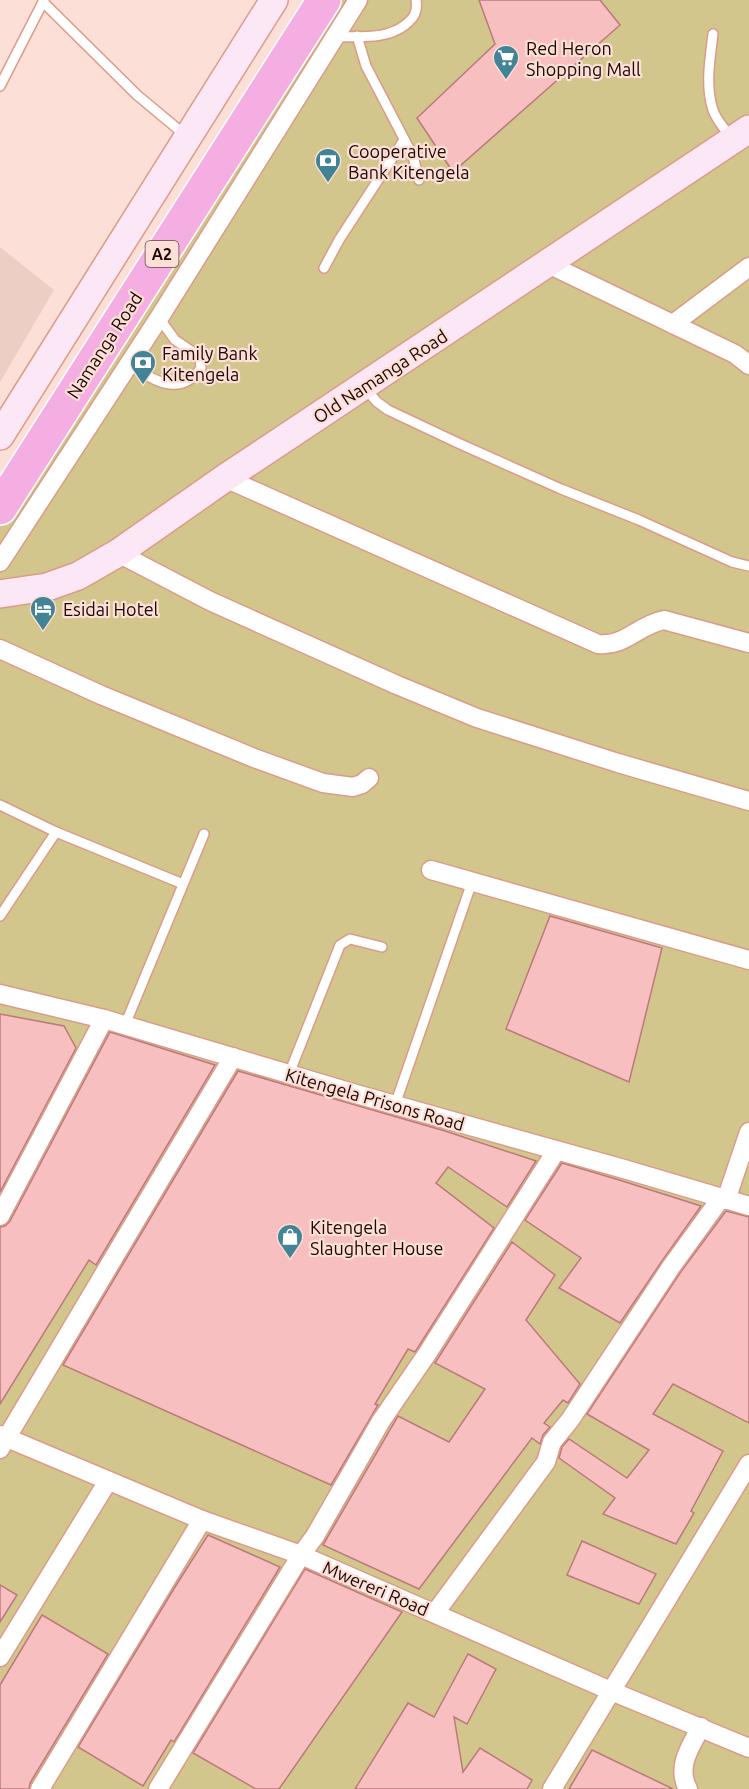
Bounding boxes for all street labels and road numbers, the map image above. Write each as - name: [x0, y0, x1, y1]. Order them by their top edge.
- road number: A2: [146, 241, 178, 267]
- street label: Namanga Road: [62, 288, 146, 402]
- street label: Old Namanga Road: [309, 325, 451, 427]
- street label: Kitengela Prisons Road: [283, 1064, 467, 1134]
- street label: Mwereri Road: [320, 1557, 432, 1619]

